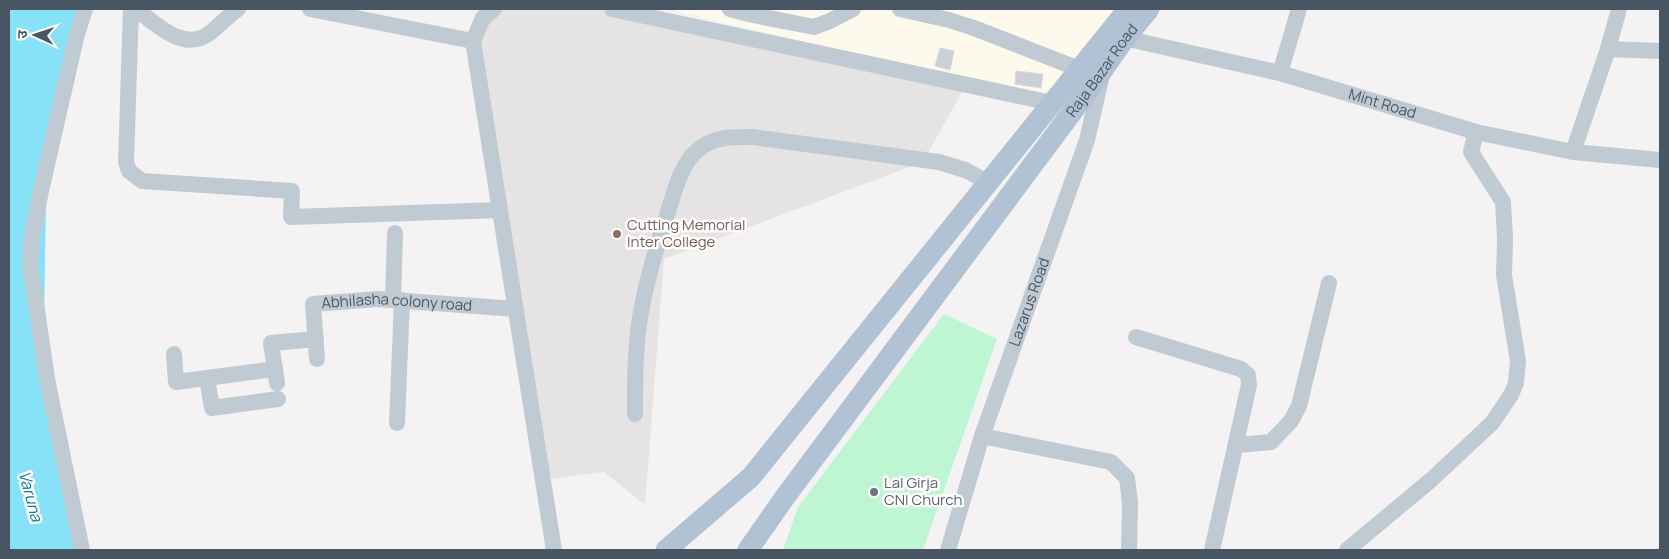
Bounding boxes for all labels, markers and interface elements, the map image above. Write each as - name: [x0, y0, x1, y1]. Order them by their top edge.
- north arrow: [10, 10, 60, 60]
- street label: Raja Bazar Road: [1061, 19, 1142, 121]
- text: उ: [12, 29, 31, 39]
- street label: Mint Road: [1346, 83, 1419, 123]
- place label: Cutting Memorial Inter College: [627, 214, 746, 252]
- marker: Cutting Memorial Inter College: [611, 228, 623, 240]
- street label: Lazarus Road: [1004, 255, 1054, 349]
- street label: Abhilasha colony road: [320, 288, 473, 316]
- water label: Varuna: [14, 468, 49, 525]
- place label: Lal Girja CNI Church: [884, 472, 963, 510]
- marker: Lal Girja CNI Church: [868, 486, 880, 498]

